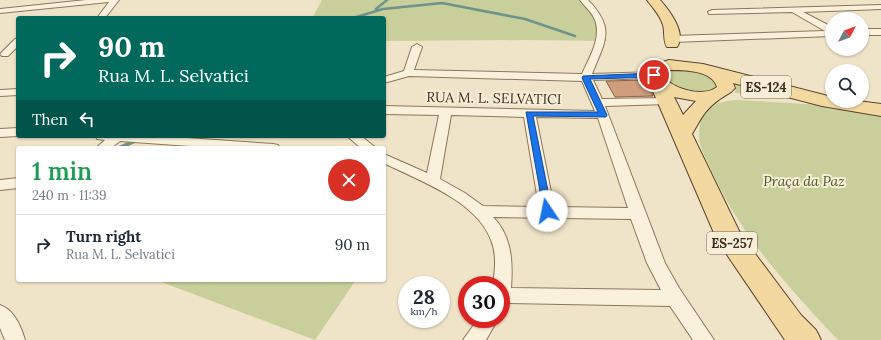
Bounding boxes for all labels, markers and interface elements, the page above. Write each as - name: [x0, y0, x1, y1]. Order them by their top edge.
- north arrow: [825, 12, 869, 56]
- map controls: [825, 12, 869, 108]
- text: 90 m: [98, 29, 165, 65]
- icon: right: [32, 32, 84, 84]
- pin: [637, 58, 671, 92]
- text: Rua M. L. Selvatici: [98, 64, 249, 87]
- icon: arrive: [643, 64, 665, 86]
- button: search: [825, 64, 869, 108]
- road number: ES-124: [741, 76, 791, 98]
- street label: RUA M. L. SELVATICI: [426, 88, 562, 108]
- icon: left: [76, 108, 98, 130]
- text: Then: [32, 110, 68, 129]
- text: 1 min: [32, 156, 92, 187]
- button: close: [328, 159, 370, 201]
- park label: Praça da Paz: [763, 172, 845, 190]
- text: 240 m · 11:39: [32, 187, 106, 204]
- position arrow: [526, 190, 568, 232]
- text: Turn right: [66, 227, 142, 246]
- road number: ES-257: [707, 232, 757, 254]
- icon: right: [32, 234, 54, 256]
- text: 90 m: [335, 235, 370, 254]
- text: Rua M. L. Selvatici: [66, 246, 175, 263]
- speed limit sign: 30: [458, 276, 510, 328]
- text: 28: [413, 284, 435, 309]
- text: km/h: [410, 305, 438, 318]

